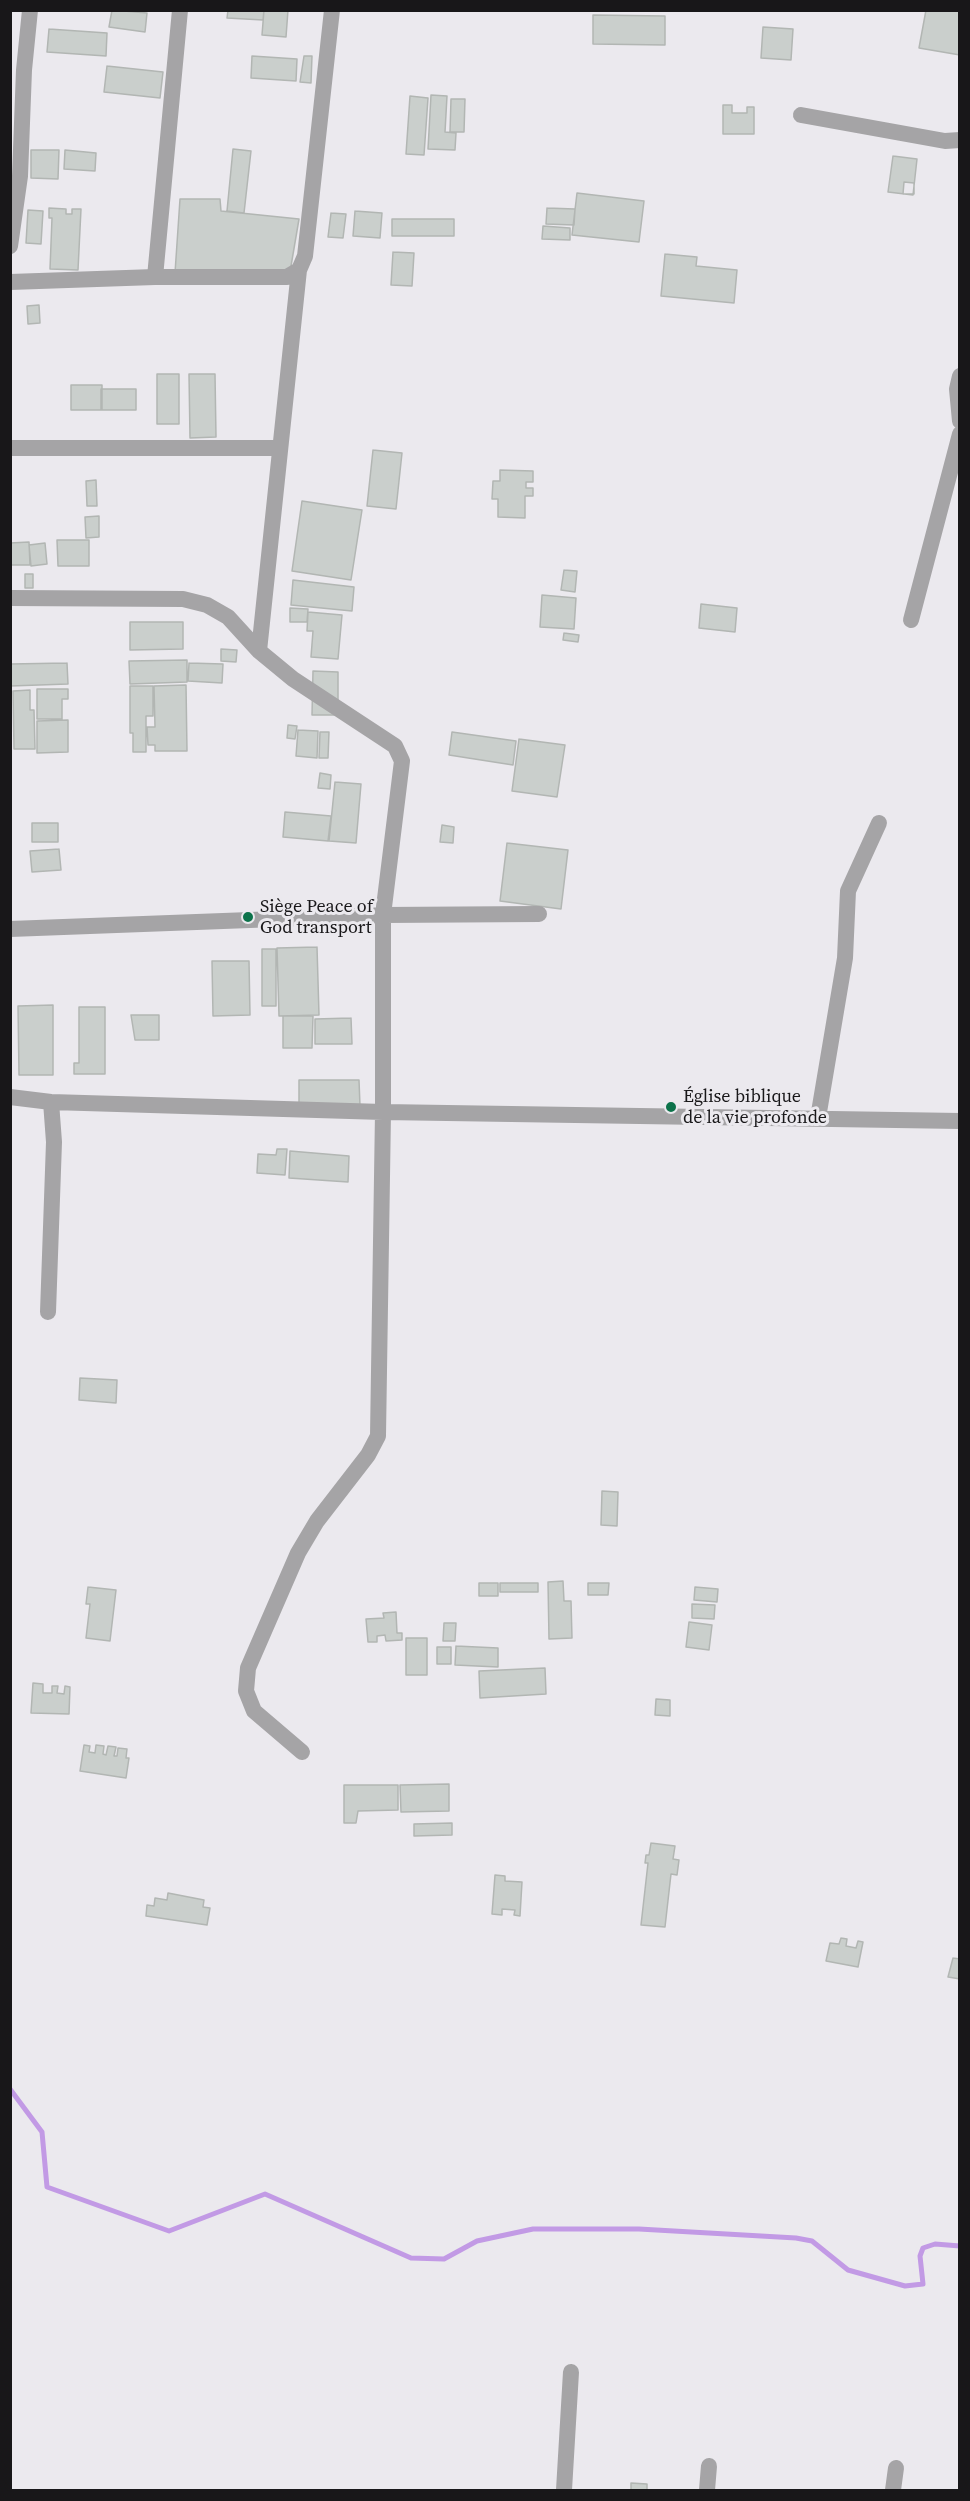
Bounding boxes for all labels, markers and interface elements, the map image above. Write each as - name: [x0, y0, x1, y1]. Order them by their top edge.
- place label: Siège Peace of God transport: [260, 896, 373, 938]
- marker: Siège Peace of God transport: [241, 910, 255, 924]
- place label: Église biblique de la vie profonde: [683, 1086, 827, 1128]
- marker: Église biblique de la vie profonde: [664, 1100, 678, 1114]

